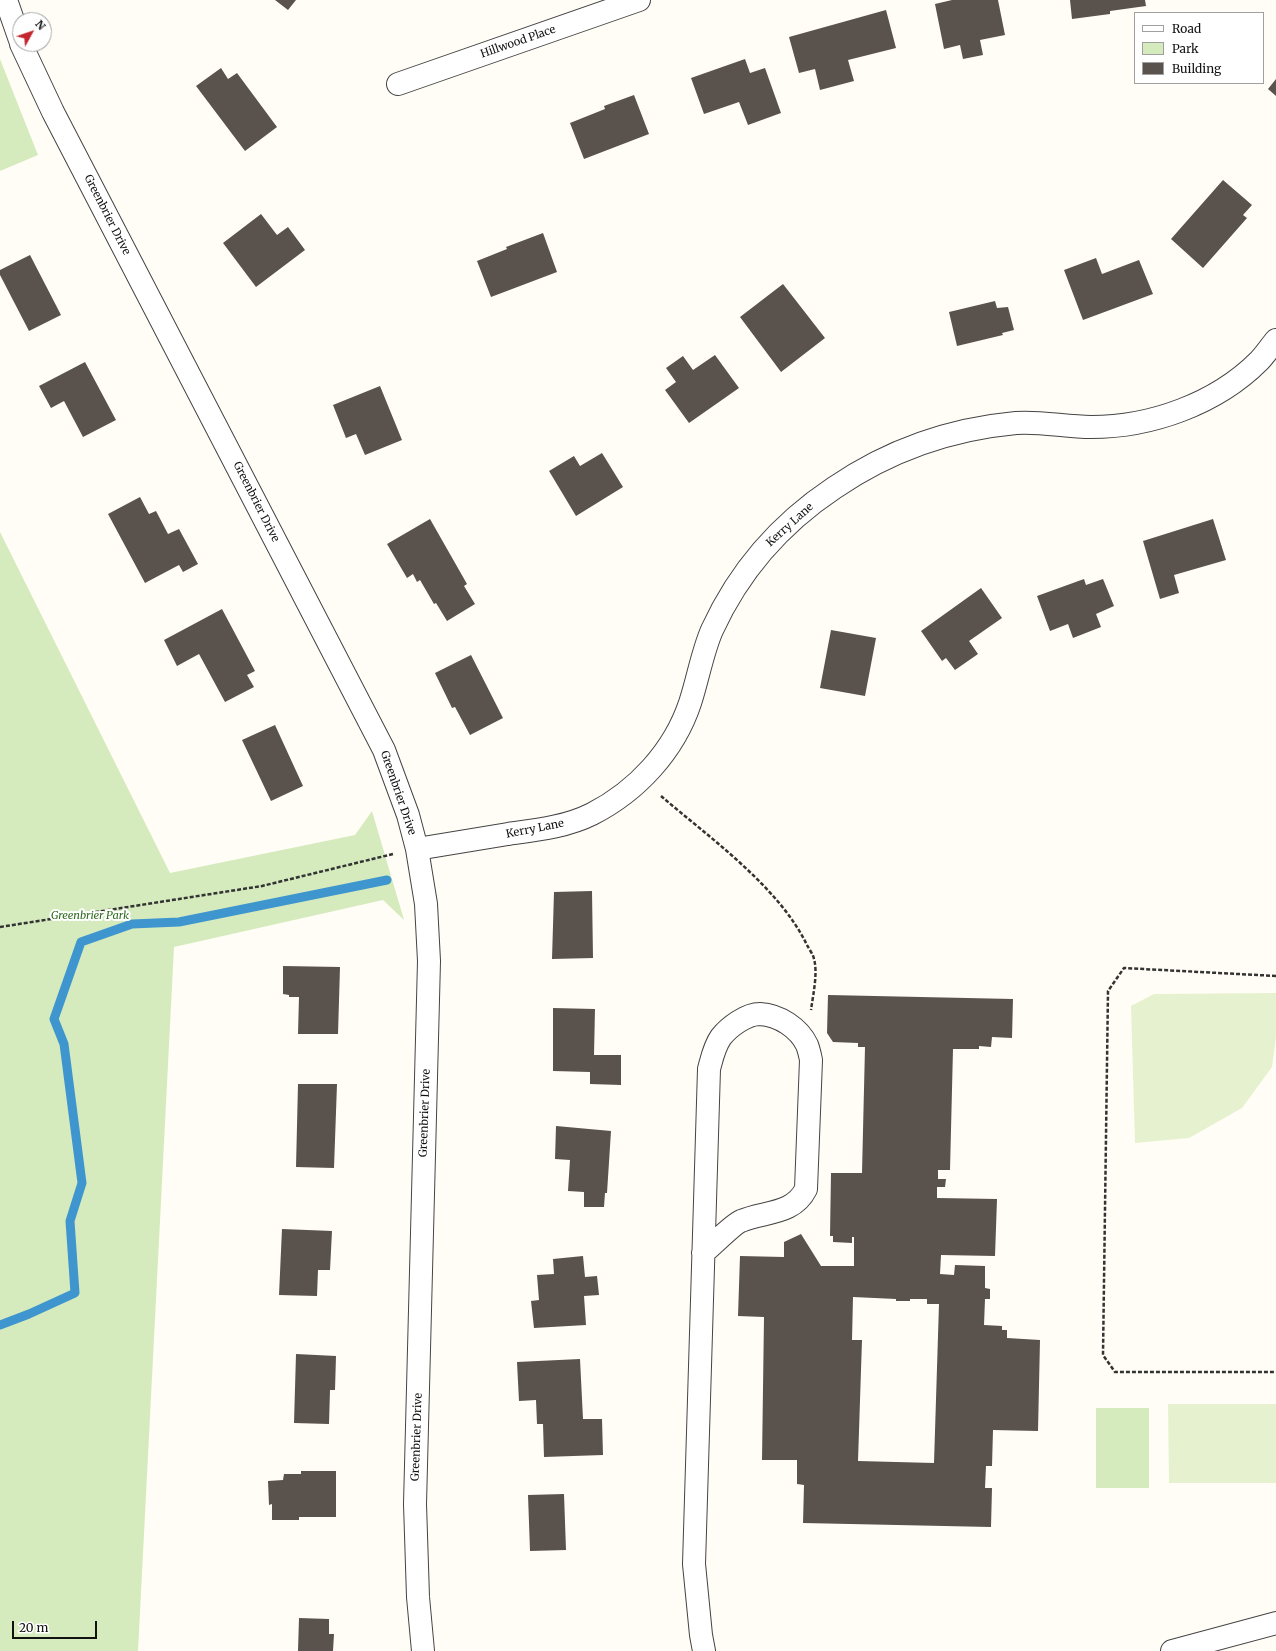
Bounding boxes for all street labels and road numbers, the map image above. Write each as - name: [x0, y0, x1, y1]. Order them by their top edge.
- street label: Hillwood Place: [479, 23, 557, 61]
- street label: Greenbrier Drive: [81, 173, 133, 257]
- street label: Greenbrier Drive: [230, 460, 282, 544]
- street label: Kerry Lane: [764, 500, 816, 550]
- street label: Greenbrier Drive: [377, 749, 419, 837]
- street label: Kerry Lane: [505, 817, 565, 841]
- street label: Greenbrier Drive: [417, 1069, 433, 1157]
- street label: Greenbrier Drive: [409, 1393, 425, 1481]

